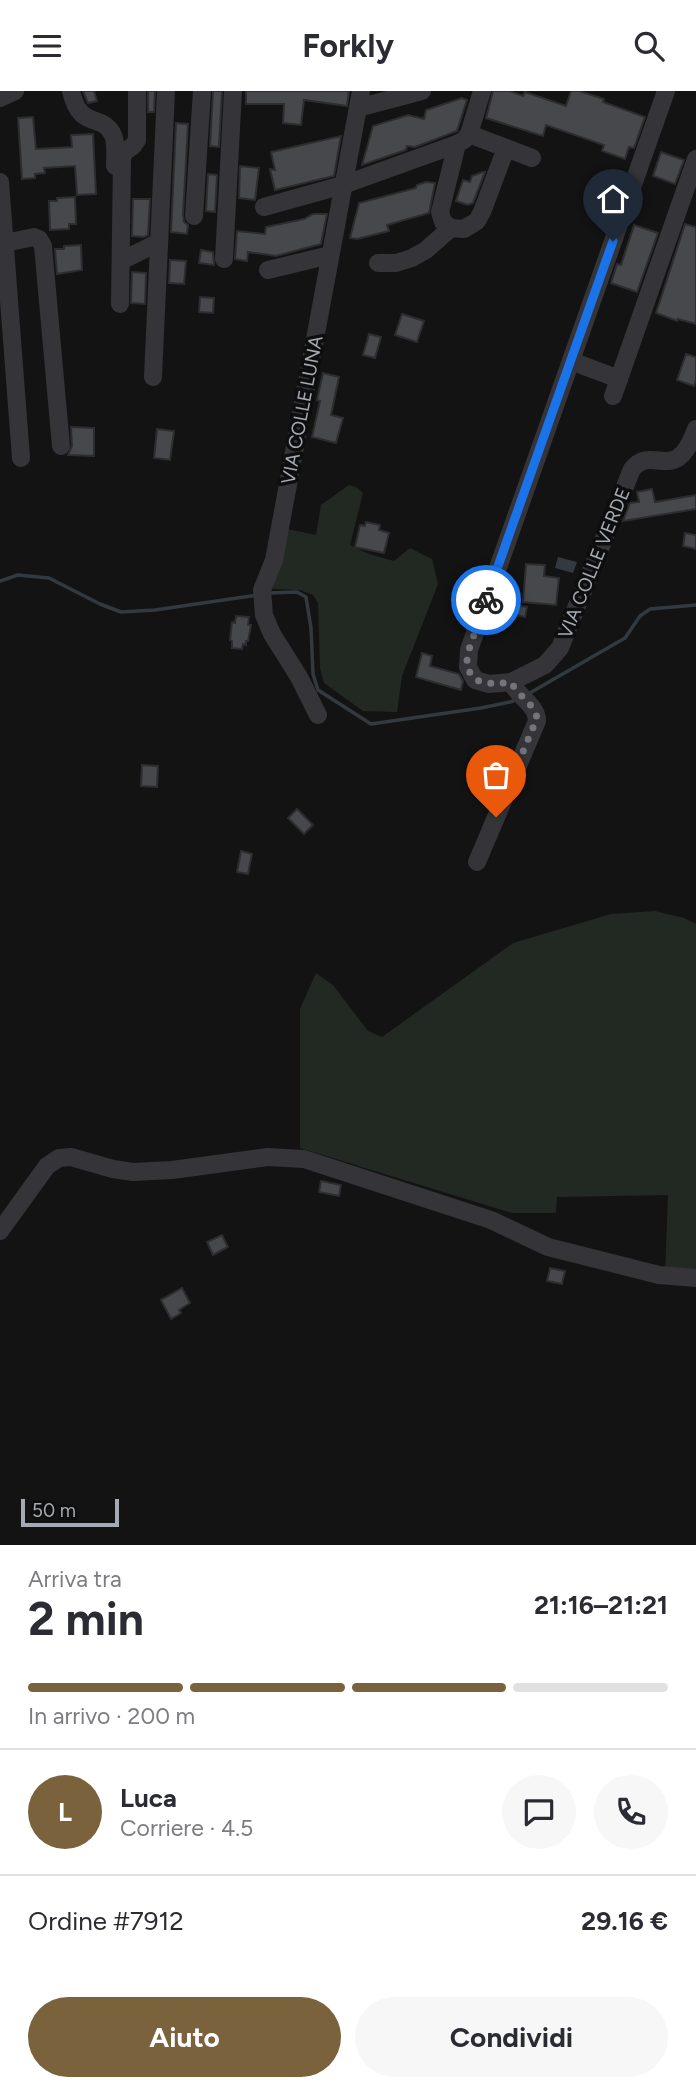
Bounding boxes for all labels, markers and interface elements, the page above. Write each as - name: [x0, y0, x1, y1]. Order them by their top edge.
- icon: menu: [28, 27, 66, 65]
- text: Forkly: [302, 27, 394, 65]
- icon: search: [630, 27, 668, 65]
- pin: [583, 169, 643, 241]
- icon: home: [594, 180, 632, 218]
- street label: VIA COLLE LUNA: [276, 334, 328, 486]
- street label: VIA COLLE VERDE: [553, 484, 635, 642]
- courier: [451, 565, 521, 635]
- icon: bike: [467, 581, 505, 619]
- pin: [466, 745, 526, 817]
- icon: bag: [477, 756, 515, 794]
- scale bar: [21, 1496, 119, 1528]
- text: 50 m: [32, 1499, 76, 1522]
- text: Arriva tra: [28, 1565, 122, 1593]
- text: 21:16–21:21: [534, 1589, 668, 1621]
- text: 2 min: [28, 1591, 144, 1647]
- text: In arrivo · 200 m: [28, 1702, 195, 1730]
- button: chat: [502, 1775, 576, 1849]
- button: phone: [594, 1775, 668, 1849]
- text: Luca: [120, 1782, 177, 1814]
- text: L: [58, 1796, 72, 1828]
- text: Corriere · 4.5: [120, 1814, 253, 1842]
- text: Ordine #7912: [28, 1905, 184, 1937]
- text: 29.16 €: [581, 1905, 668, 1937]
- button: Aiuto: [28, 1997, 341, 2077]
- button: Condividi: [355, 1997, 668, 2077]

